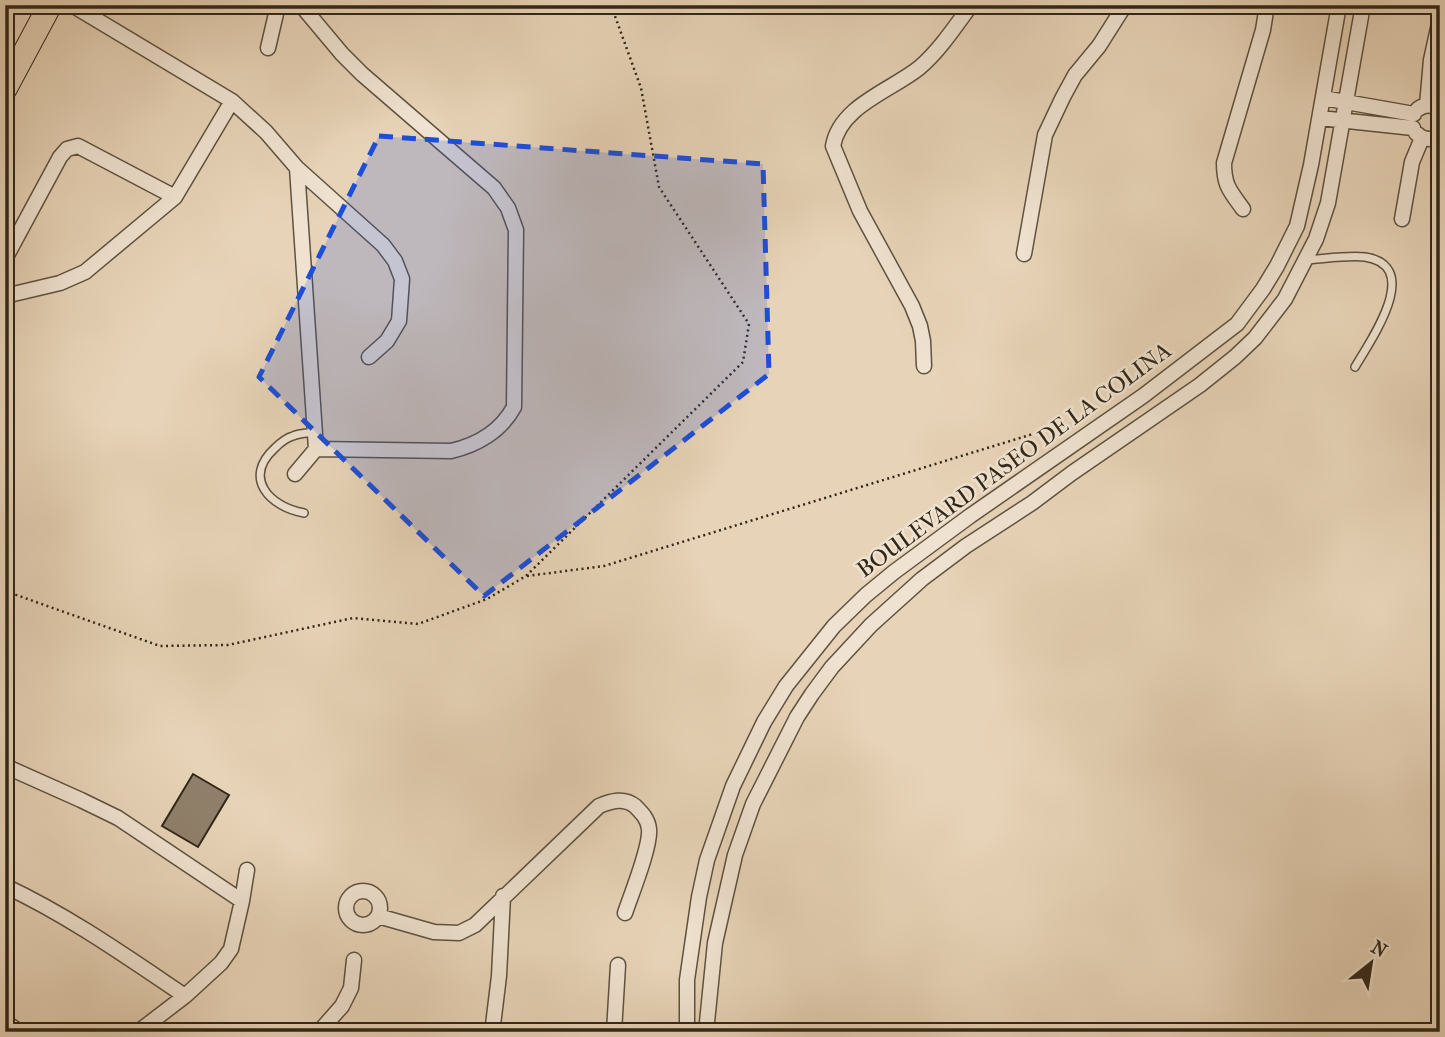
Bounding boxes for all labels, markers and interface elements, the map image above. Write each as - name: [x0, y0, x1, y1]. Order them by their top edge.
- street label: BOULEVARD PASEO DE LA COLINA: [852, 336, 1177, 583]
- north arrow: [1336, 928, 1406, 998]
- text: N: [1367, 936, 1391, 963]

